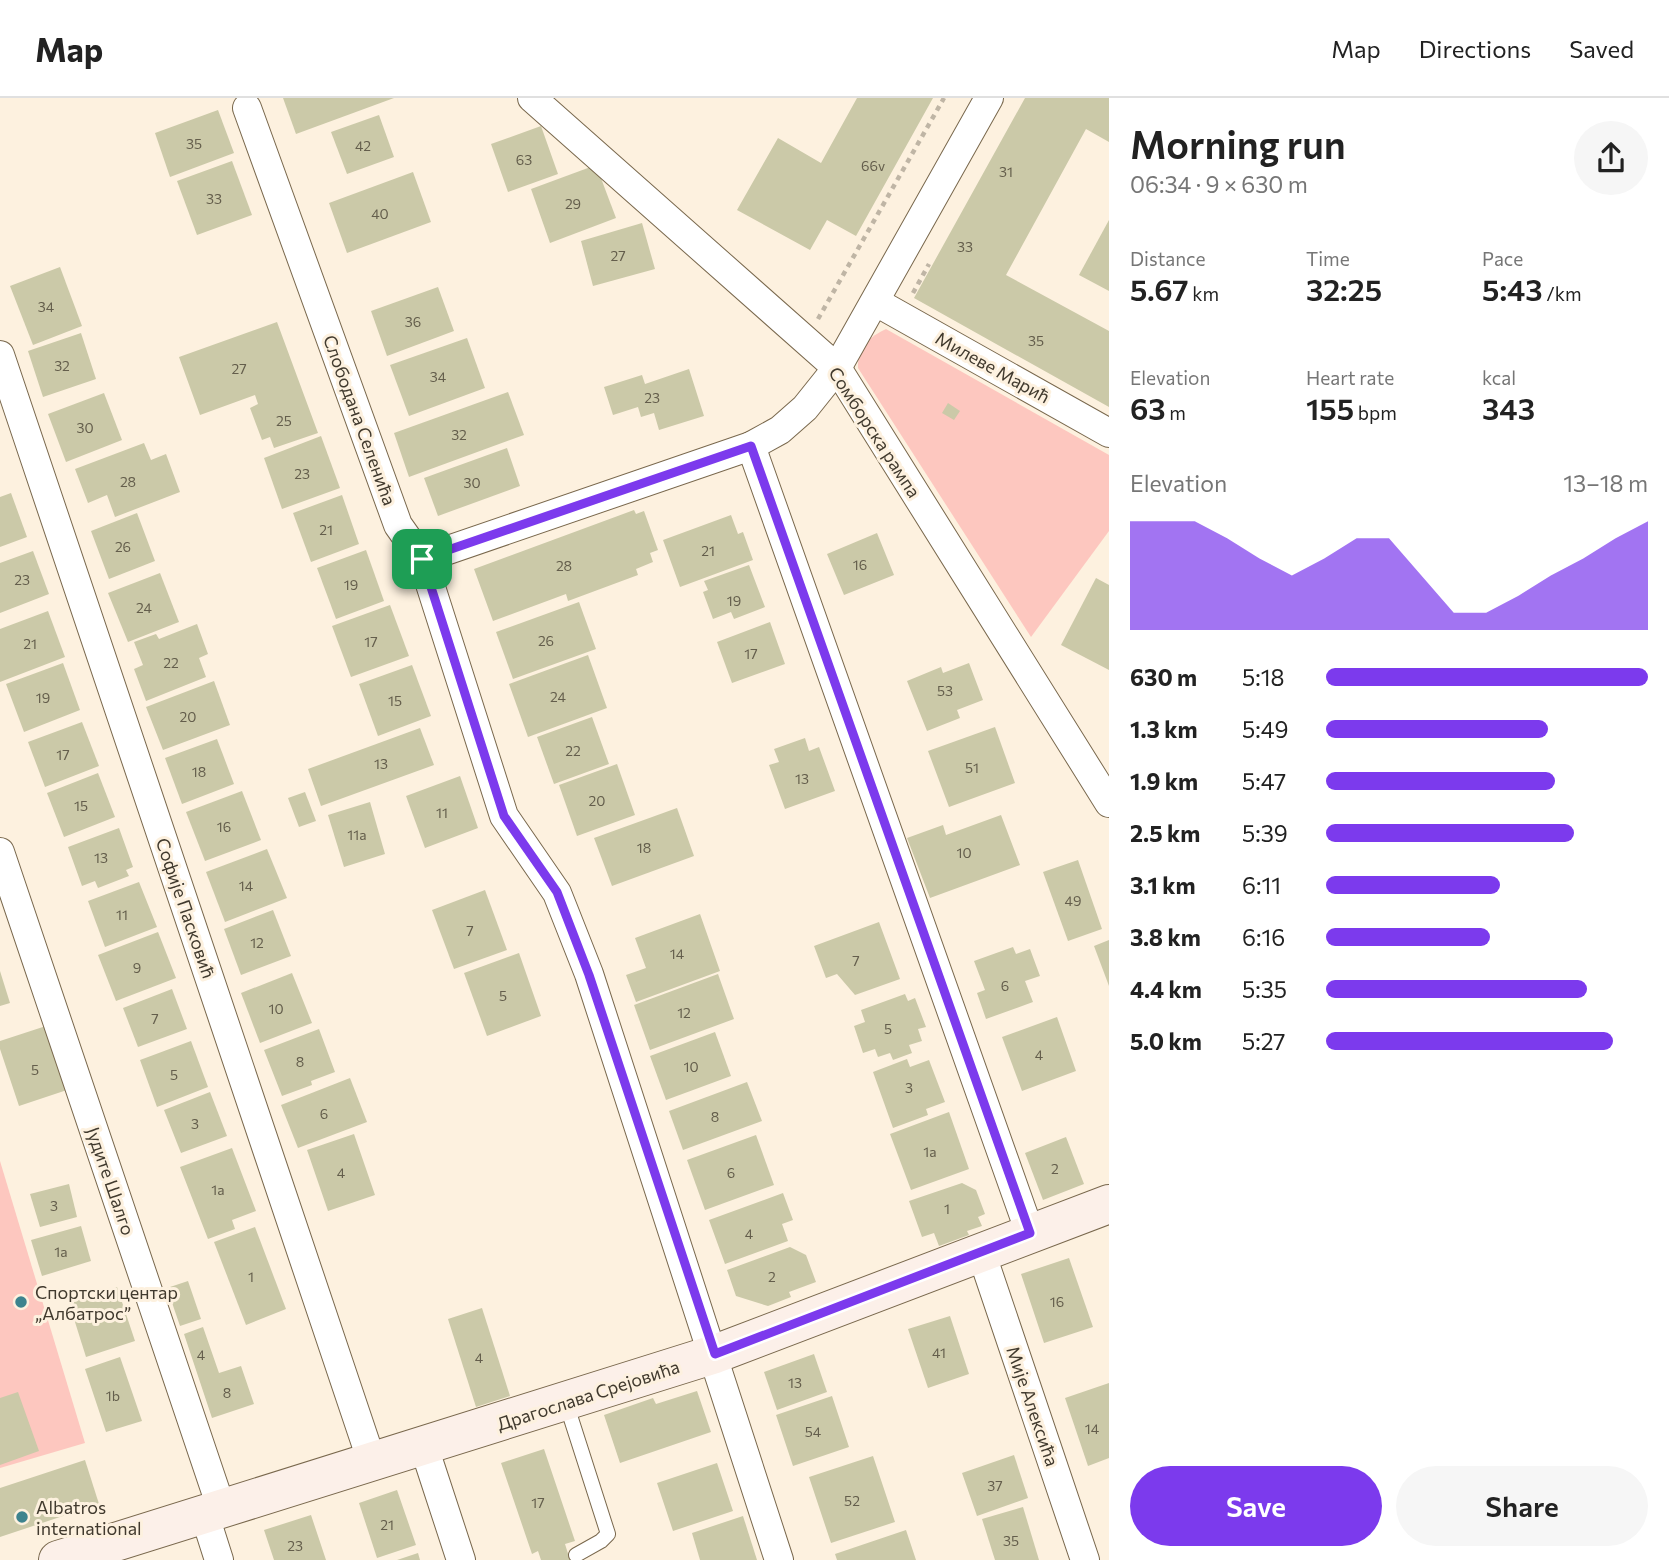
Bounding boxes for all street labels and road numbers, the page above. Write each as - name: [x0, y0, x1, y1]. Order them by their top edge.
- street label: Милеве Марић: [932, 326, 1054, 408]
- street label: Слободана Селенића: [319, 332, 401, 508]
- street label: Сомборска рампа: [824, 362, 926, 502]
- street label: Софије Пасковић: [152, 835, 220, 981]
- street label: Јудите Шалго: [82, 1124, 140, 1238]
- street label: Мије Алексића: [1002, 1343, 1064, 1469]
- street label: Драгослава Срејовића: [494, 1355, 682, 1435]

